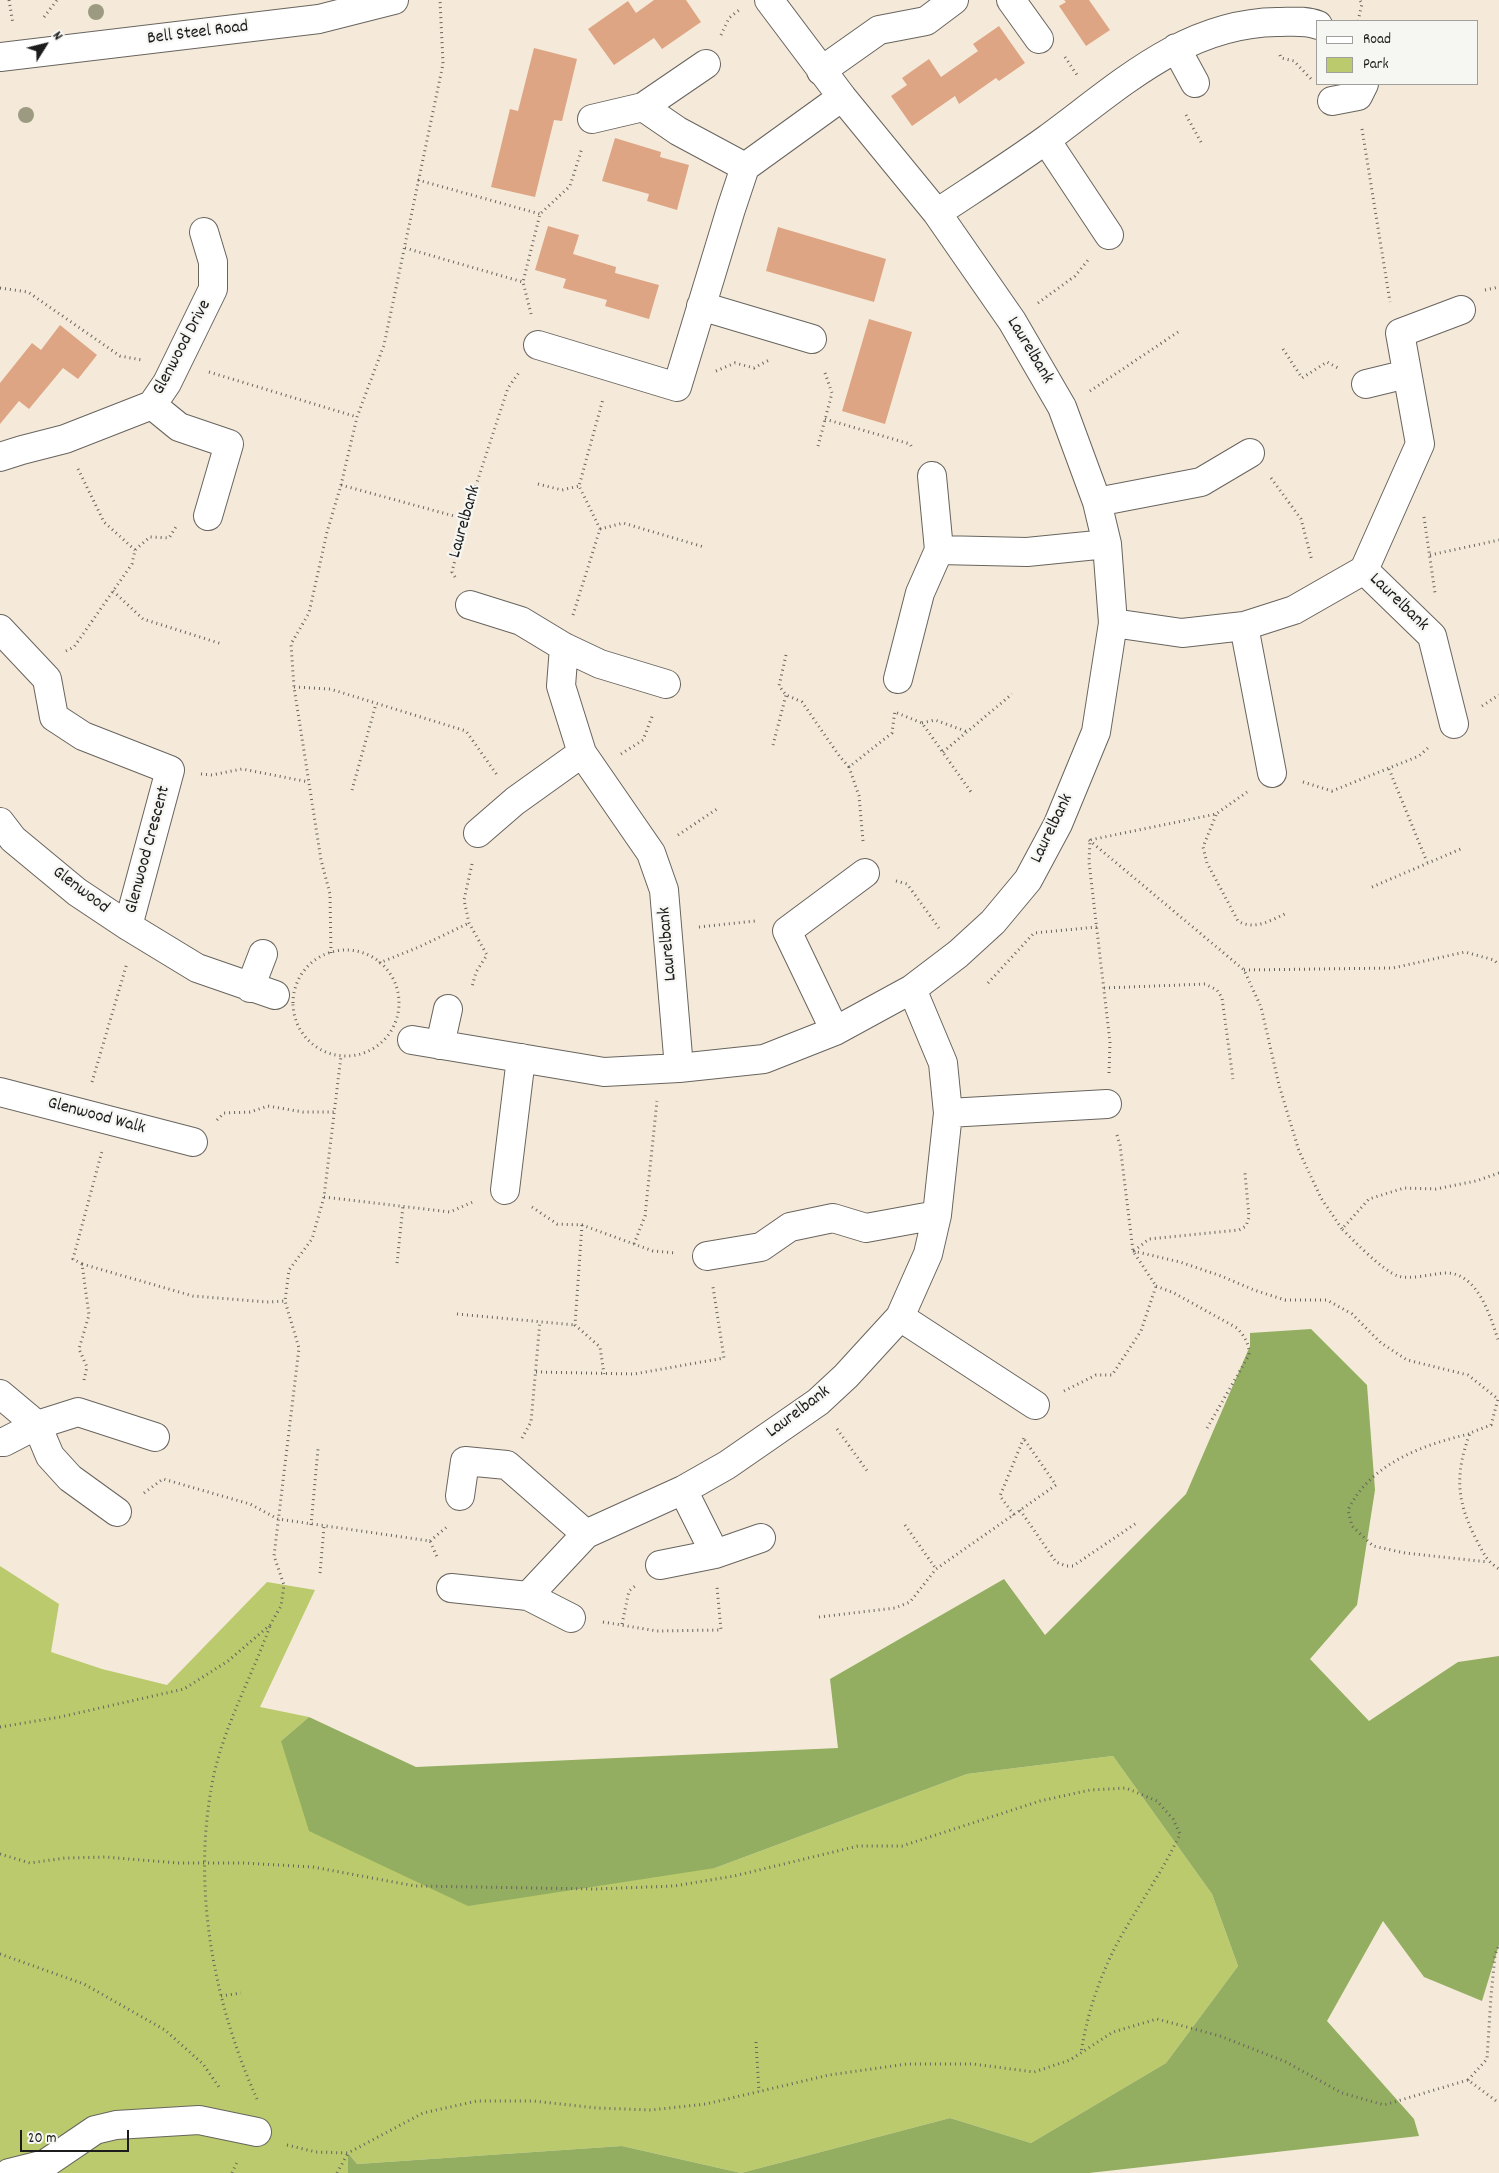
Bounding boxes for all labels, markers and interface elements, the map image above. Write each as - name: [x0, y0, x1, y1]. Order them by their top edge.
- street label: Bell Steel Road: [146, 17, 250, 51]
- north arrow: [20, 20, 70, 70]
- legend: [1316, 20, 1479, 85]
- text: N: [47, 27, 67, 45]
- text: Road: [1363, 29, 1391, 51]
- text: Park: [1363, 54, 1389, 76]
- street label: Glenwood Drive: [149, 297, 217, 399]
- street label: Laurelbank: [1001, 314, 1057, 388]
- street label: Laurelbank: [445, 483, 487, 561]
- street label: Laurelbank: [1364, 569, 1432, 637]
- street label: Glenwood Crescent: [122, 784, 176, 916]
- street label: Laurelbank: [1027, 791, 1079, 867]
- street label: Glenwood: [47, 863, 113, 919]
- street label: Laurelbank: [655, 906, 683, 982]
- street label: Glenwood Walk: [45, 1094, 147, 1140]
- street label: Laurelbank: [763, 1382, 835, 1444]
- scale bar: [22, 2120, 131, 2152]
- text: 20 m: [28, 2128, 56, 2150]

